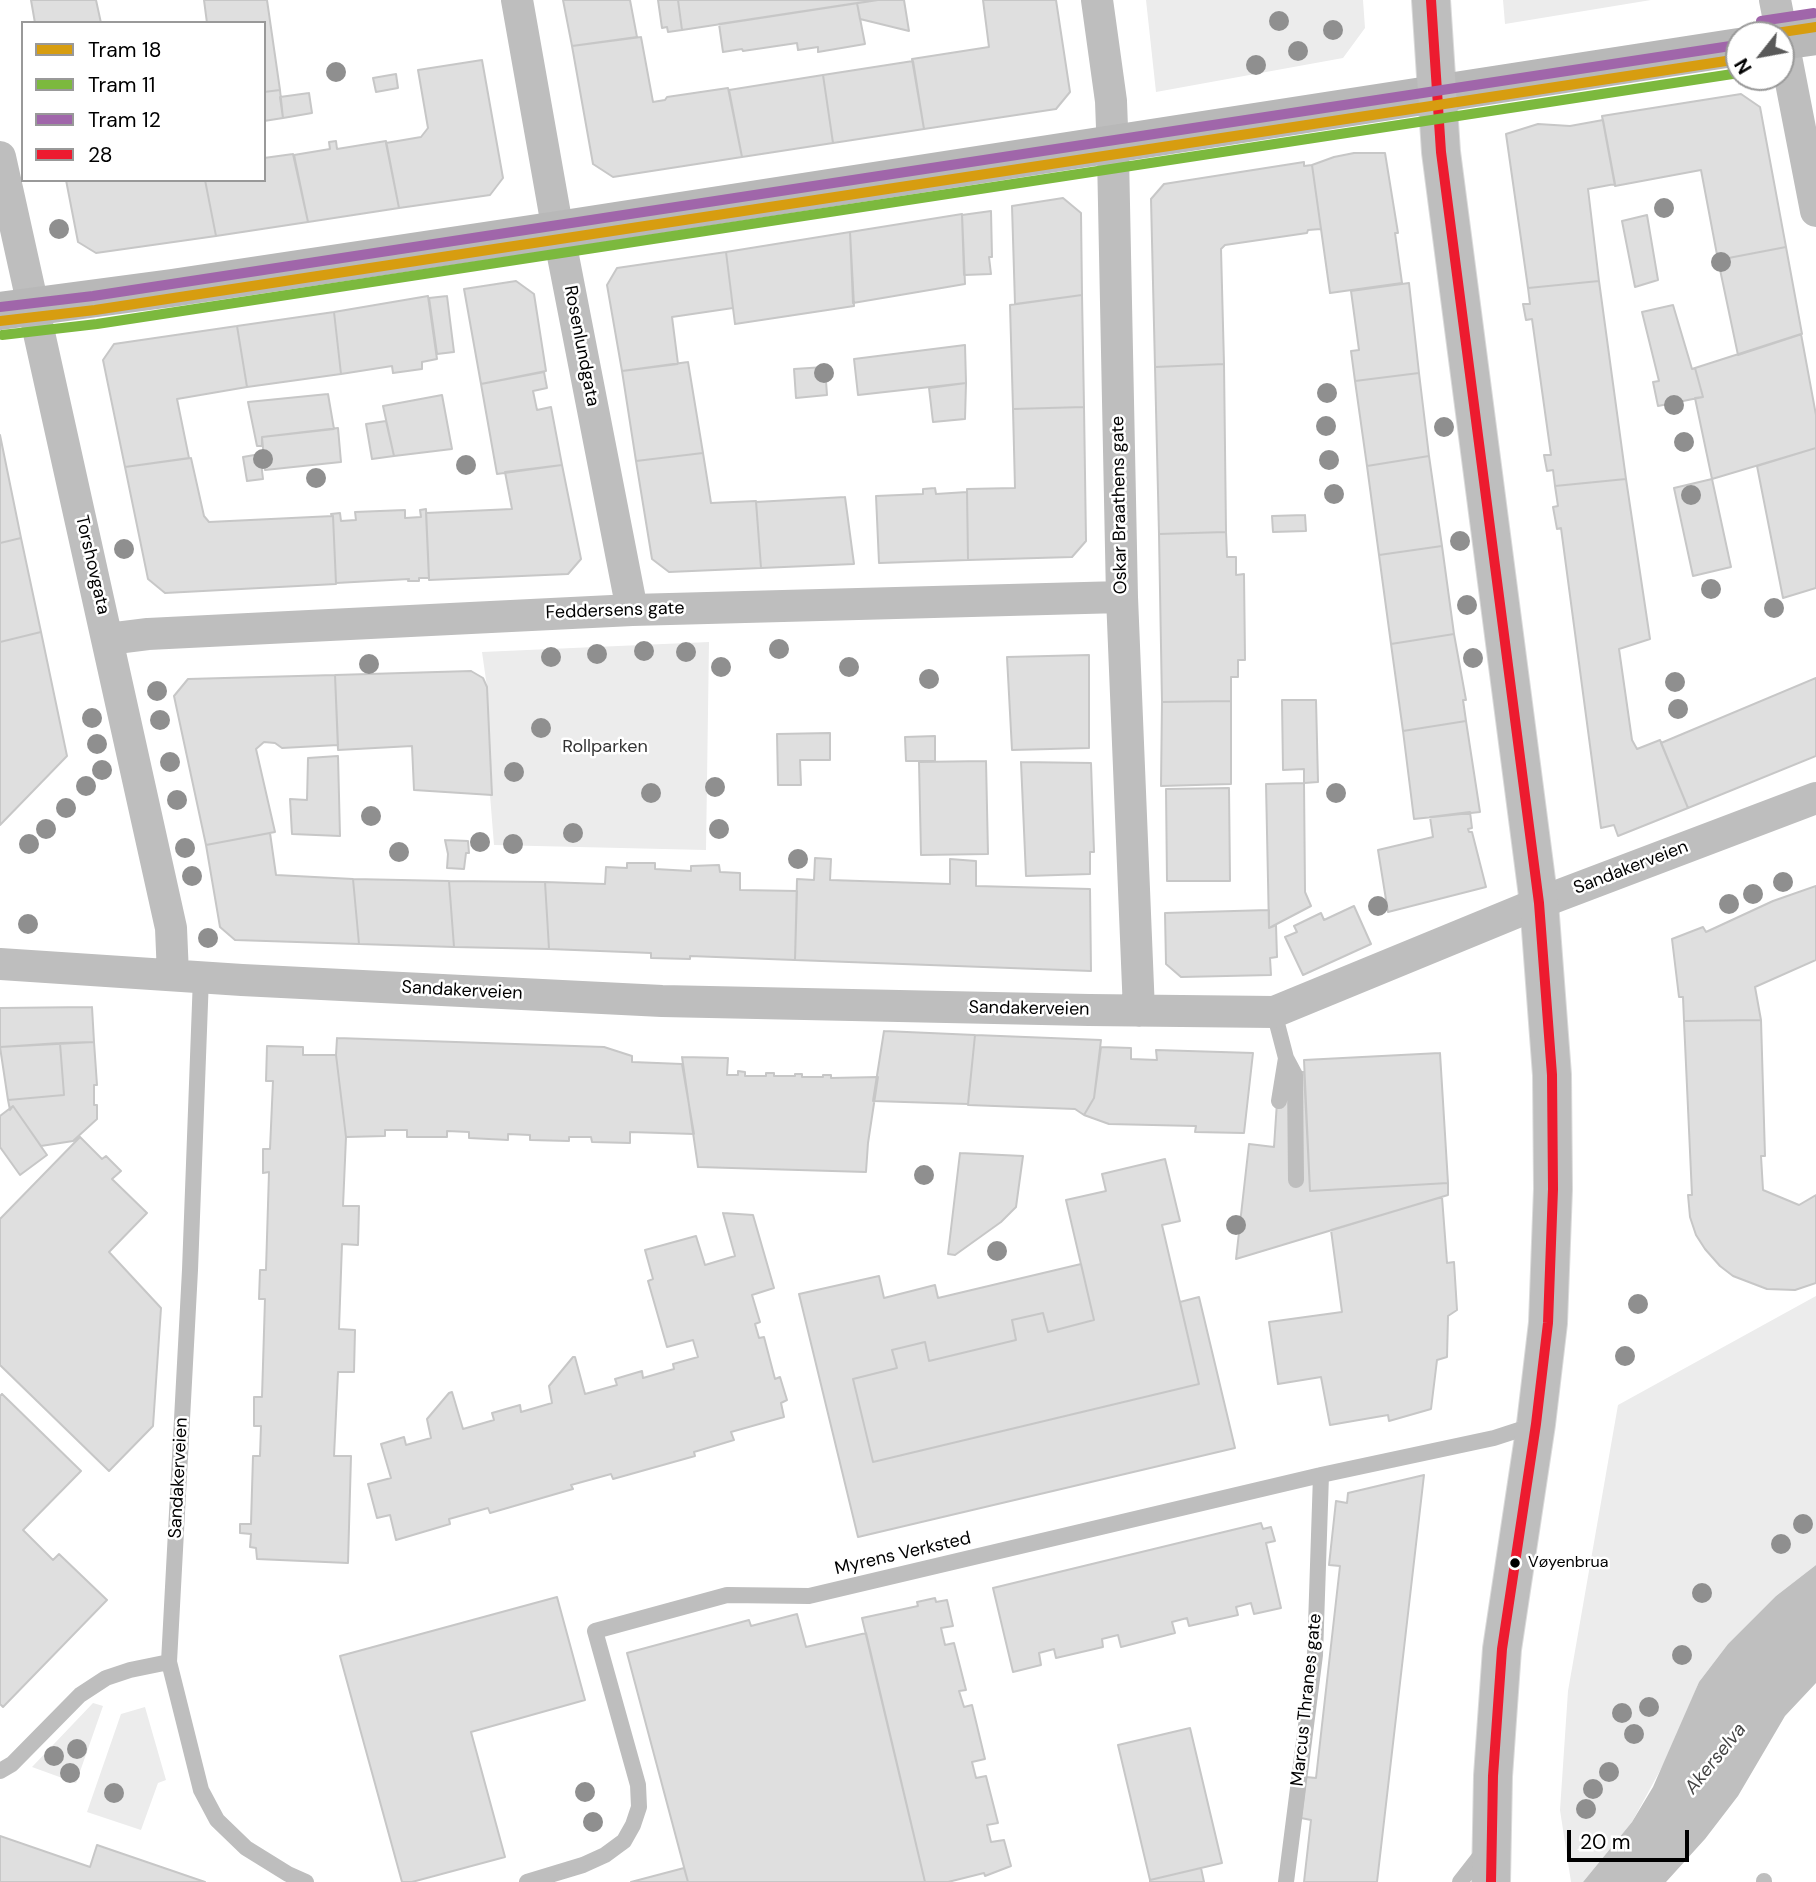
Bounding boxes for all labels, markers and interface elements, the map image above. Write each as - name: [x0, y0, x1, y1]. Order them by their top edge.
- legend: [21, 21, 266, 182]
- north arrow: [1725, 21, 1795, 91]
- text: Tram 18: [88, 36, 161, 64]
- text: N: [1729, 54, 1758, 78]
- text: Tram 11: [88, 71, 155, 99]
- text: Tram 12: [88, 106, 161, 134]
- text: 28: [88, 141, 113, 169]
- street label: Rosenlundgata: [559, 284, 603, 408]
- street label: Oskar Braathens gate: [1108, 416, 1132, 594]
- street label: Torshovgata: [70, 513, 114, 617]
- street label: Feddersens gate: [545, 598, 685, 624]
- park label: Rollparken: [562, 736, 648, 758]
- street label: Sandakerveien: [1571, 836, 1691, 900]
- street label: Sandakerveien: [401, 977, 523, 1005]
- street label: Sandakerveien: [968, 997, 1090, 1021]
- street label: Sandakerveien: [165, 1417, 193, 1539]
- street label: Myrens Verksted: [833, 1528, 973, 1580]
- place label: Vøyenbrua: [1528, 1553, 1608, 1573]
- marker: Vøyenbrua: [1508, 1556, 1522, 1570]
- street label: Marcus Thranes gate: [1287, 1613, 1327, 1787]
- water label: Akerselva: [1680, 1719, 1752, 1799]
- scale bar: [1571, 1815, 1694, 1859]
- text: 20 m: [1580, 1828, 1631, 1856]

